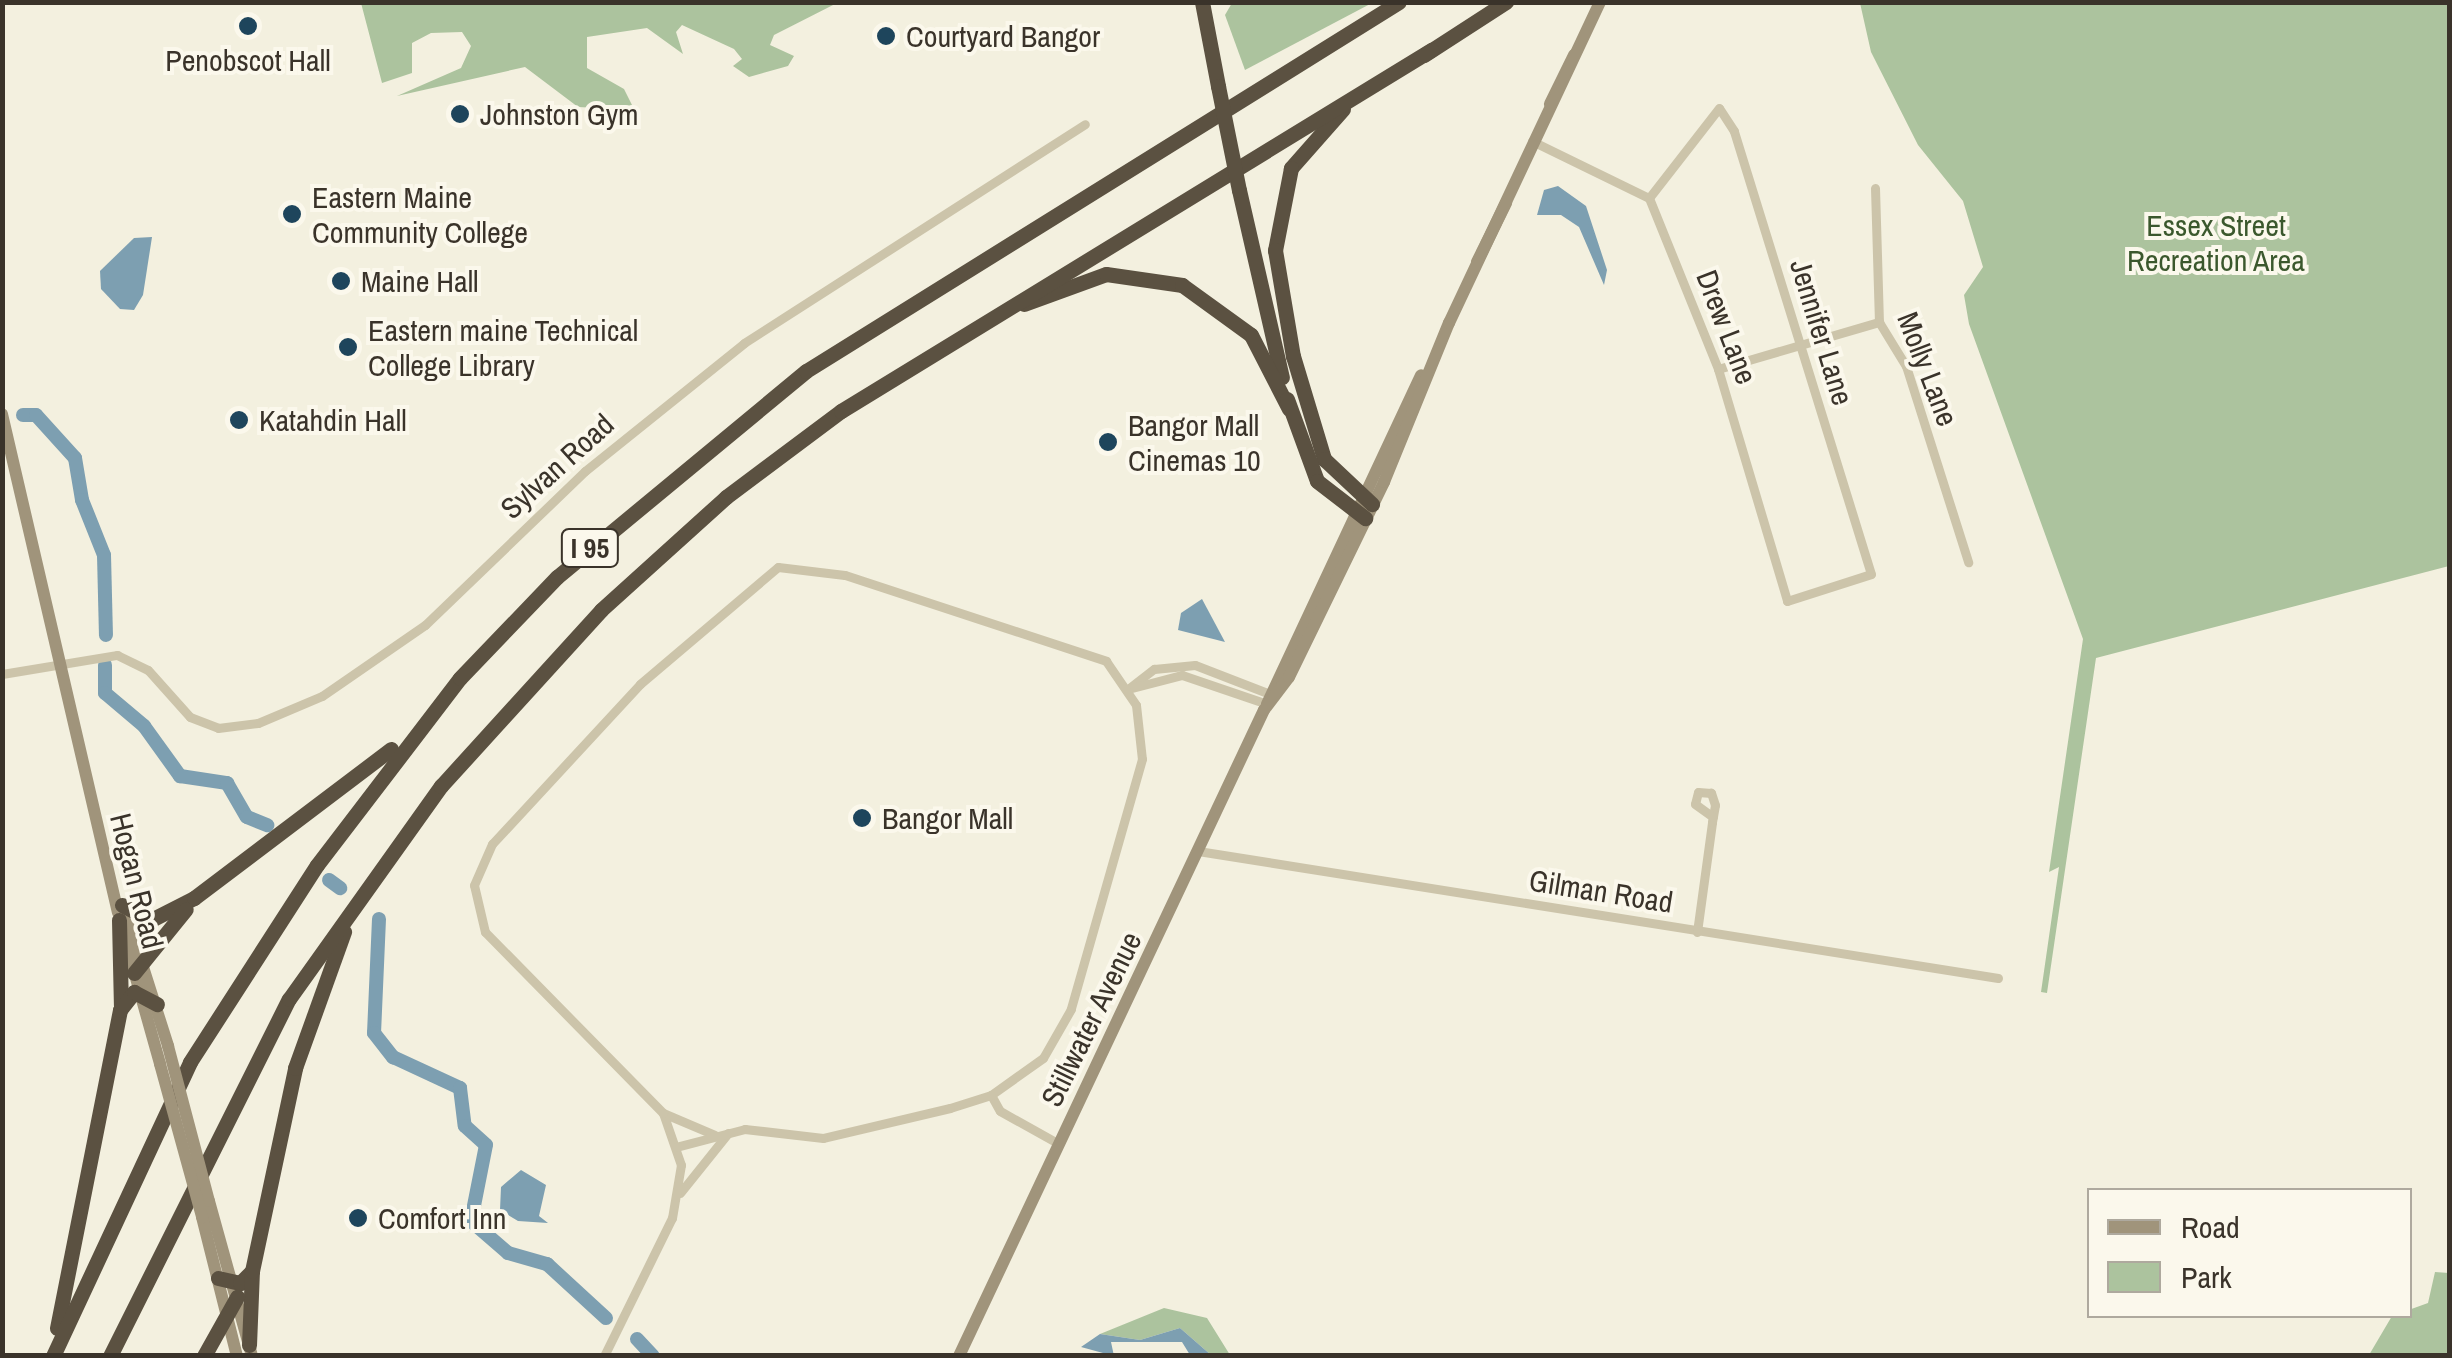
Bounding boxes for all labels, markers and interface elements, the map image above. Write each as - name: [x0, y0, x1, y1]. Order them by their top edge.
- marker: Penobscot Hall: [237, 15, 259, 37]
- place label: Courtyard Bangor: [906, 18, 1100, 54]
- marker: Courtyard Bangor: [875, 25, 897, 47]
- place label: Penobscot Hall: [165, 42, 331, 78]
- place label: Johnston Gym: [480, 96, 639, 132]
- marker: Johnston Gym: [449, 103, 471, 125]
- place label: Eastern Maine Community College: [312, 179, 528, 250]
- marker: Eastern Maine Community College: [281, 203, 303, 225]
- park label: Essex Street Recreation Area: [2126, 207, 2306, 278]
- street label: Jennifer Lane: [1783, 255, 1861, 409]
- place label: Maine Hall: [361, 263, 479, 299]
- street label: Drew Lane: [1689, 265, 1765, 389]
- marker: Maine Hall: [330, 270, 352, 292]
- street label: Molly Lane: [1890, 307, 1966, 431]
- place label: Eastern maine Technical College Library: [368, 312, 639, 382]
- marker: Eastern maine Technical College Library: [337, 336, 359, 358]
- place label: Katahdin Hall: [259, 402, 407, 438]
- street label: Sylvan Road: [493, 406, 621, 526]
- place label: Bangor Mall Cinemas 10: [1128, 407, 1261, 478]
- marker: Katahdin Hall: [228, 409, 250, 431]
- marker: Bangor Mall Cinemas 10: [1097, 431, 1119, 453]
- road number: I 95: [560, 525, 620, 571]
- place label: Bangor Mall: [882, 800, 1013, 836]
- marker: Bangor Mall: [851, 807, 873, 829]
- street label: Hogan Road: [103, 810, 171, 952]
- street label: Gilman Road: [1527, 862, 1675, 920]
- street label: Stillwater Avenue: [1033, 925, 1149, 1113]
- legend: [2087, 1188, 2412, 1318]
- place label: Comfort Inn: [378, 1200, 507, 1236]
- marker: Comfort Inn: [347, 1207, 369, 1229]
- text: Road: [2181, 1207, 2240, 1247]
- text: Park: [2181, 1257, 2232, 1297]

